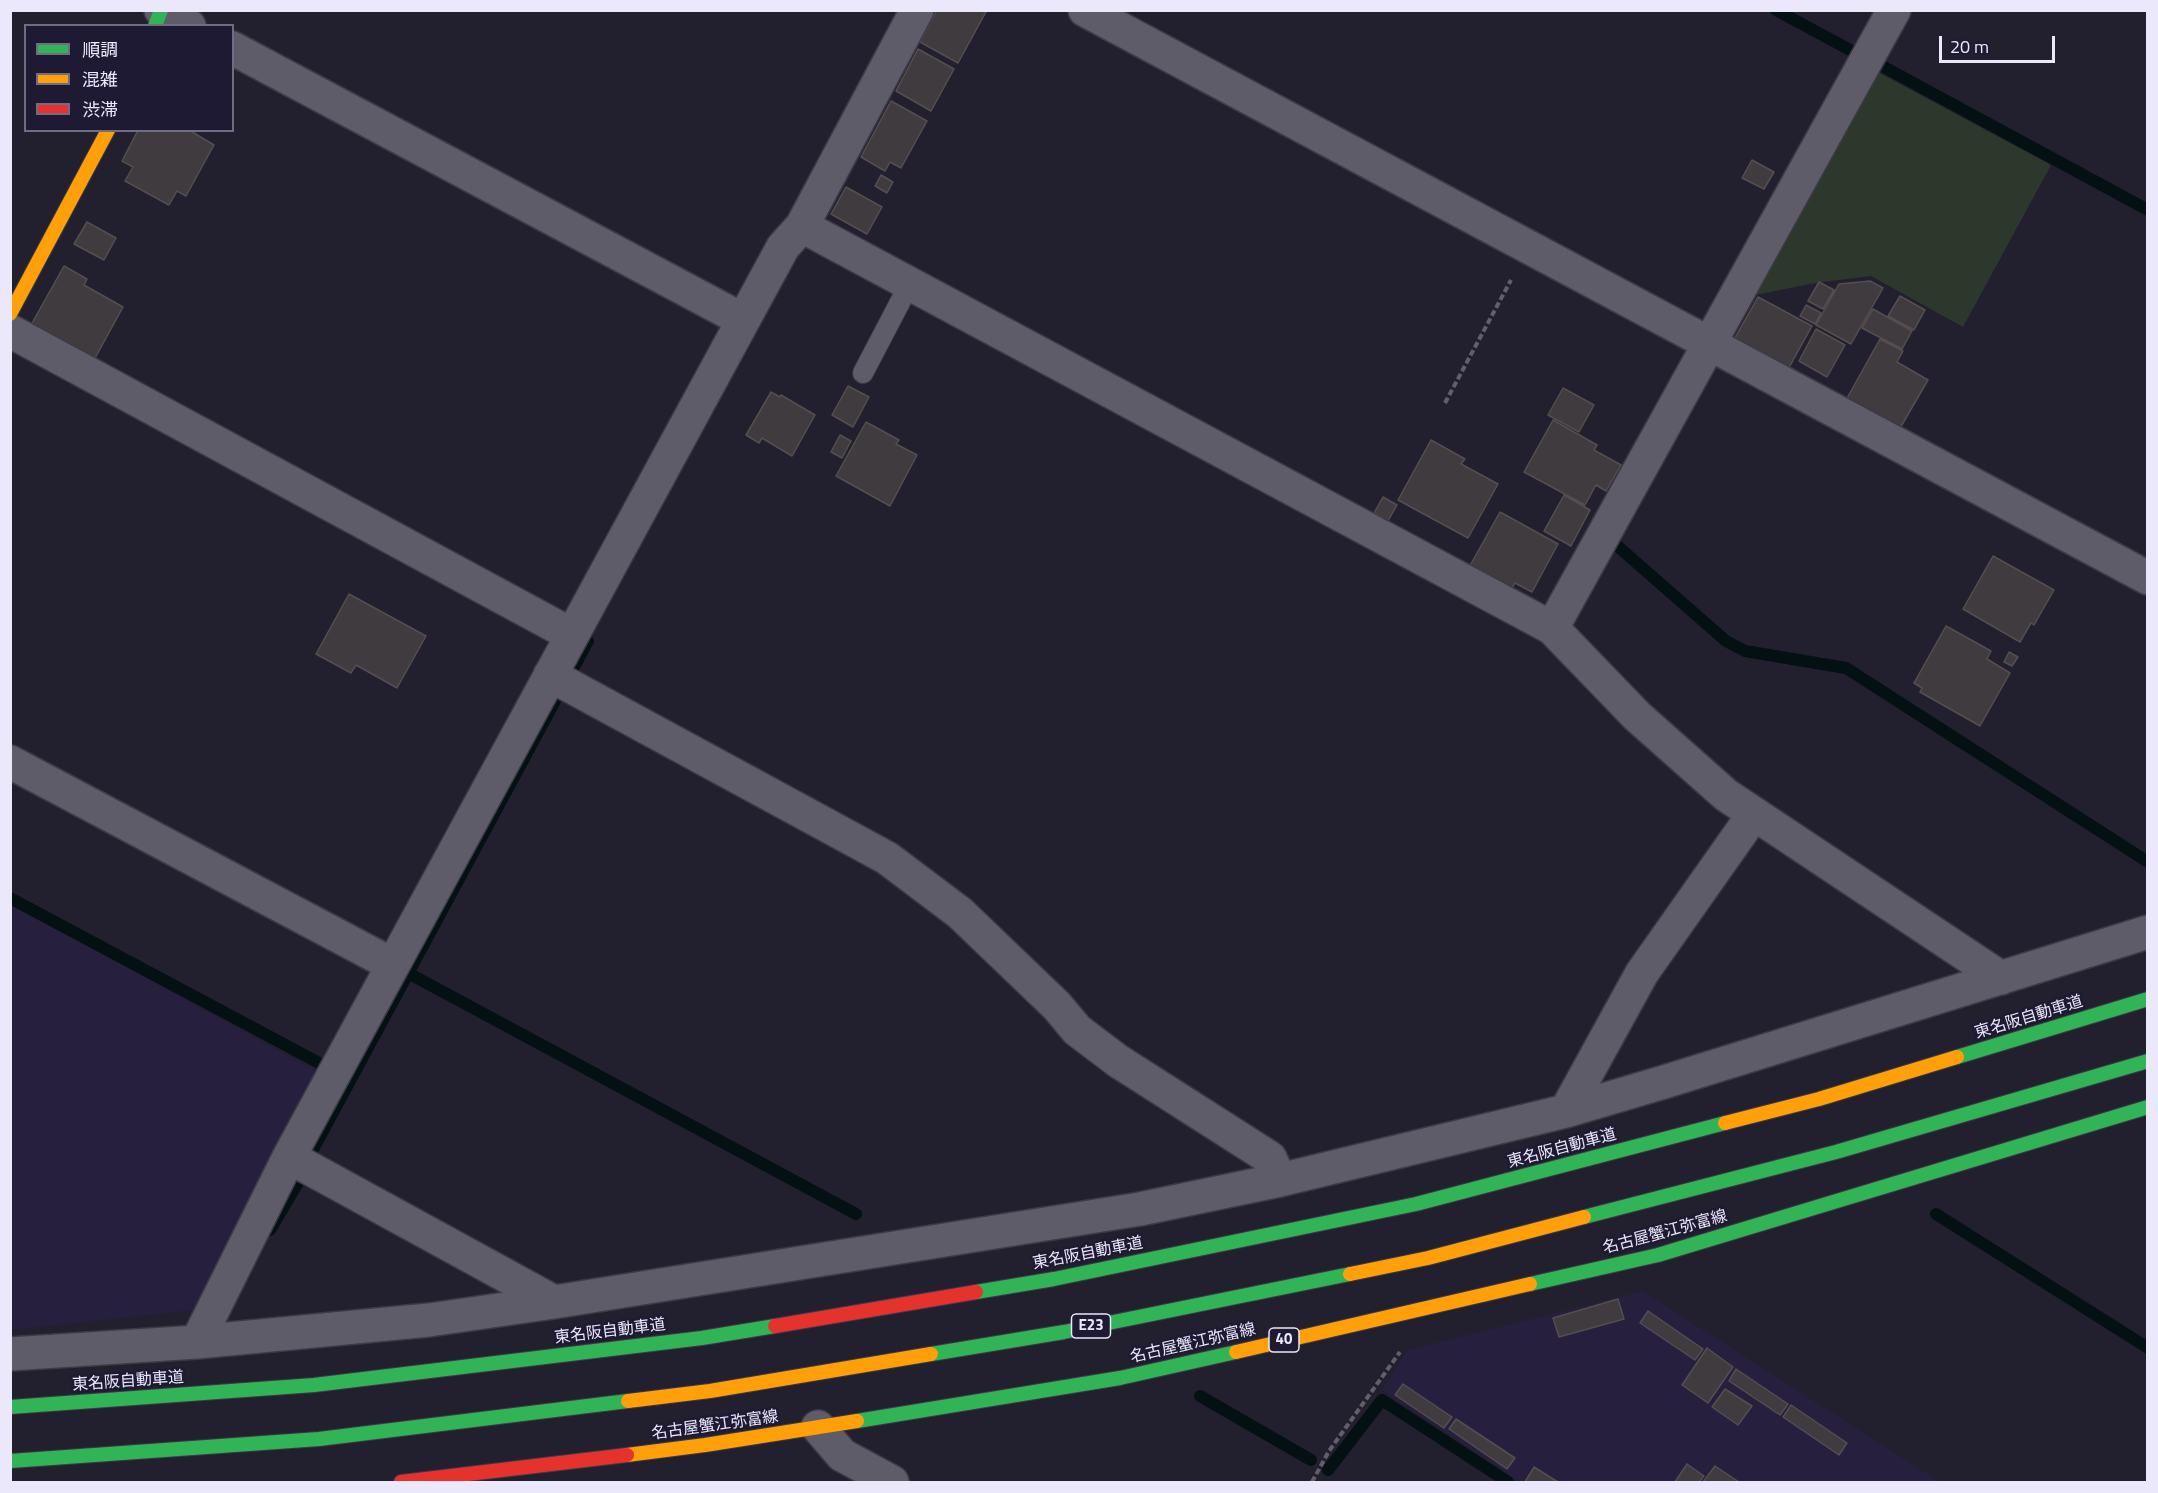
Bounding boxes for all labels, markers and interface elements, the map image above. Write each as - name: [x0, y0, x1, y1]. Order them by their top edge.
- legend: [24, 24, 234, 132]
- scale bar: [1942, 24, 2058, 62]
- text: 20 m: [1950, 33, 1989, 60]
- text: 順調: [82, 36, 118, 63]
- text: 混雑: [82, 66, 118, 93]
- text: 渋滞: [82, 96, 118, 123]
- street label: 東名阪自動車道: [1973, 992, 2085, 1044]
- street label: 東名阪自動車道: [1505, 1125, 1619, 1173]
- street label: 名古屋蟹江弥富線: [1601, 1207, 1729, 1259]
- street label: 東名阪自動車道: [1031, 1234, 1145, 1274]
- road number: E23: [1072, 1314, 1110, 1338]
- street label: 東名阪自動車道: [553, 1316, 667, 1348]
- street label: 名古屋蟹江弥富線: [1128, 1320, 1258, 1368]
- road number: 40: [1269, 1328, 1299, 1352]
- street label: 東名阪自動車道: [71, 1369, 185, 1395]
- street label: 名古屋蟹江弥富線: [650, 1408, 780, 1444]

